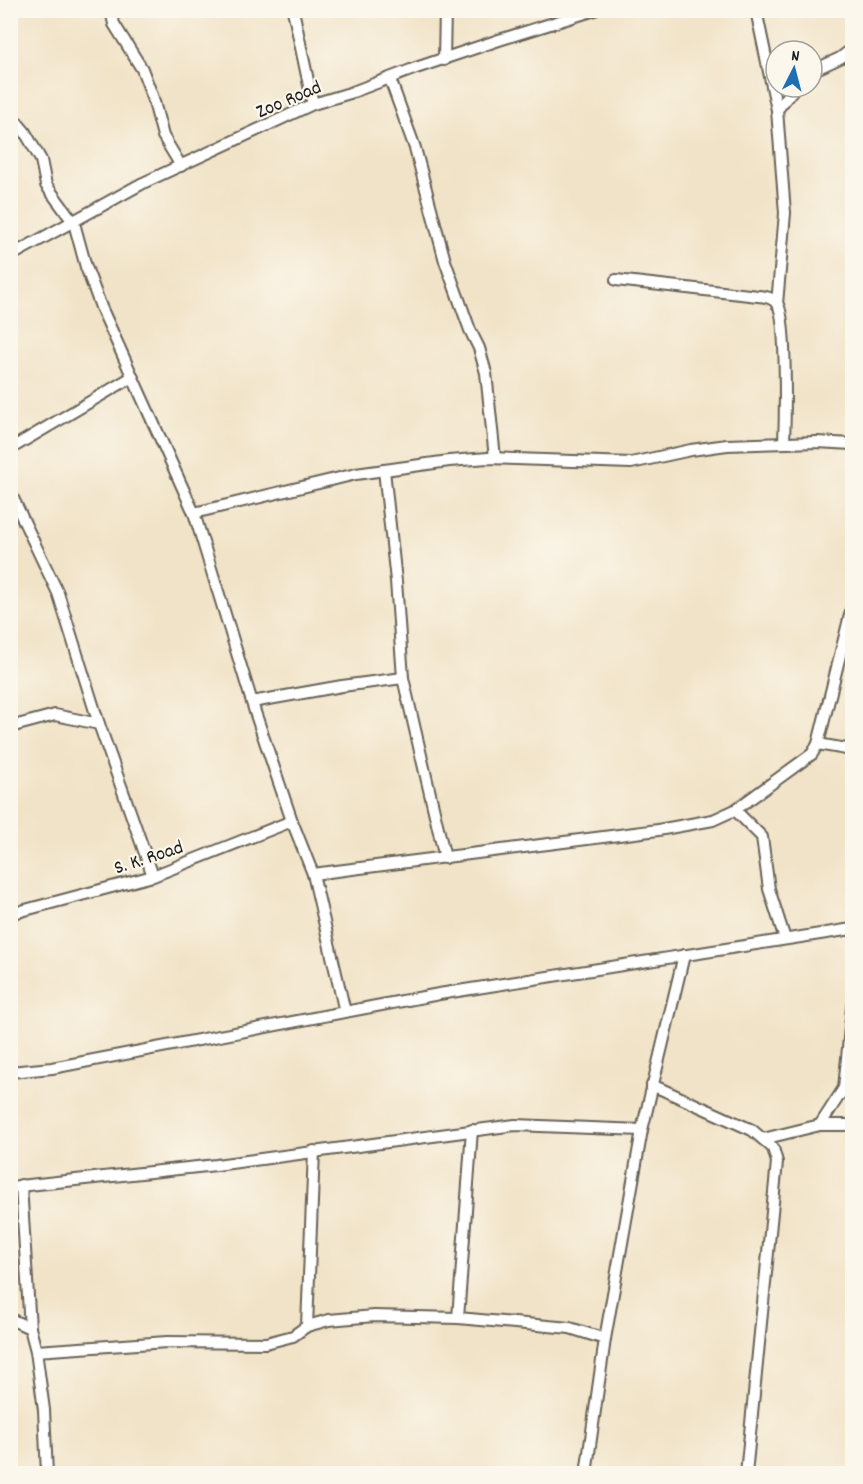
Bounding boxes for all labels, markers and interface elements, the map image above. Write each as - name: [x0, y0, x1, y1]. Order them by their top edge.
- north arrow: [764, 39, 824, 99]
- text: N: [790, 45, 801, 68]
- street label: Zoo Road: [252, 74, 326, 127]
- street label: S. K. Road: [111, 835, 187, 883]

